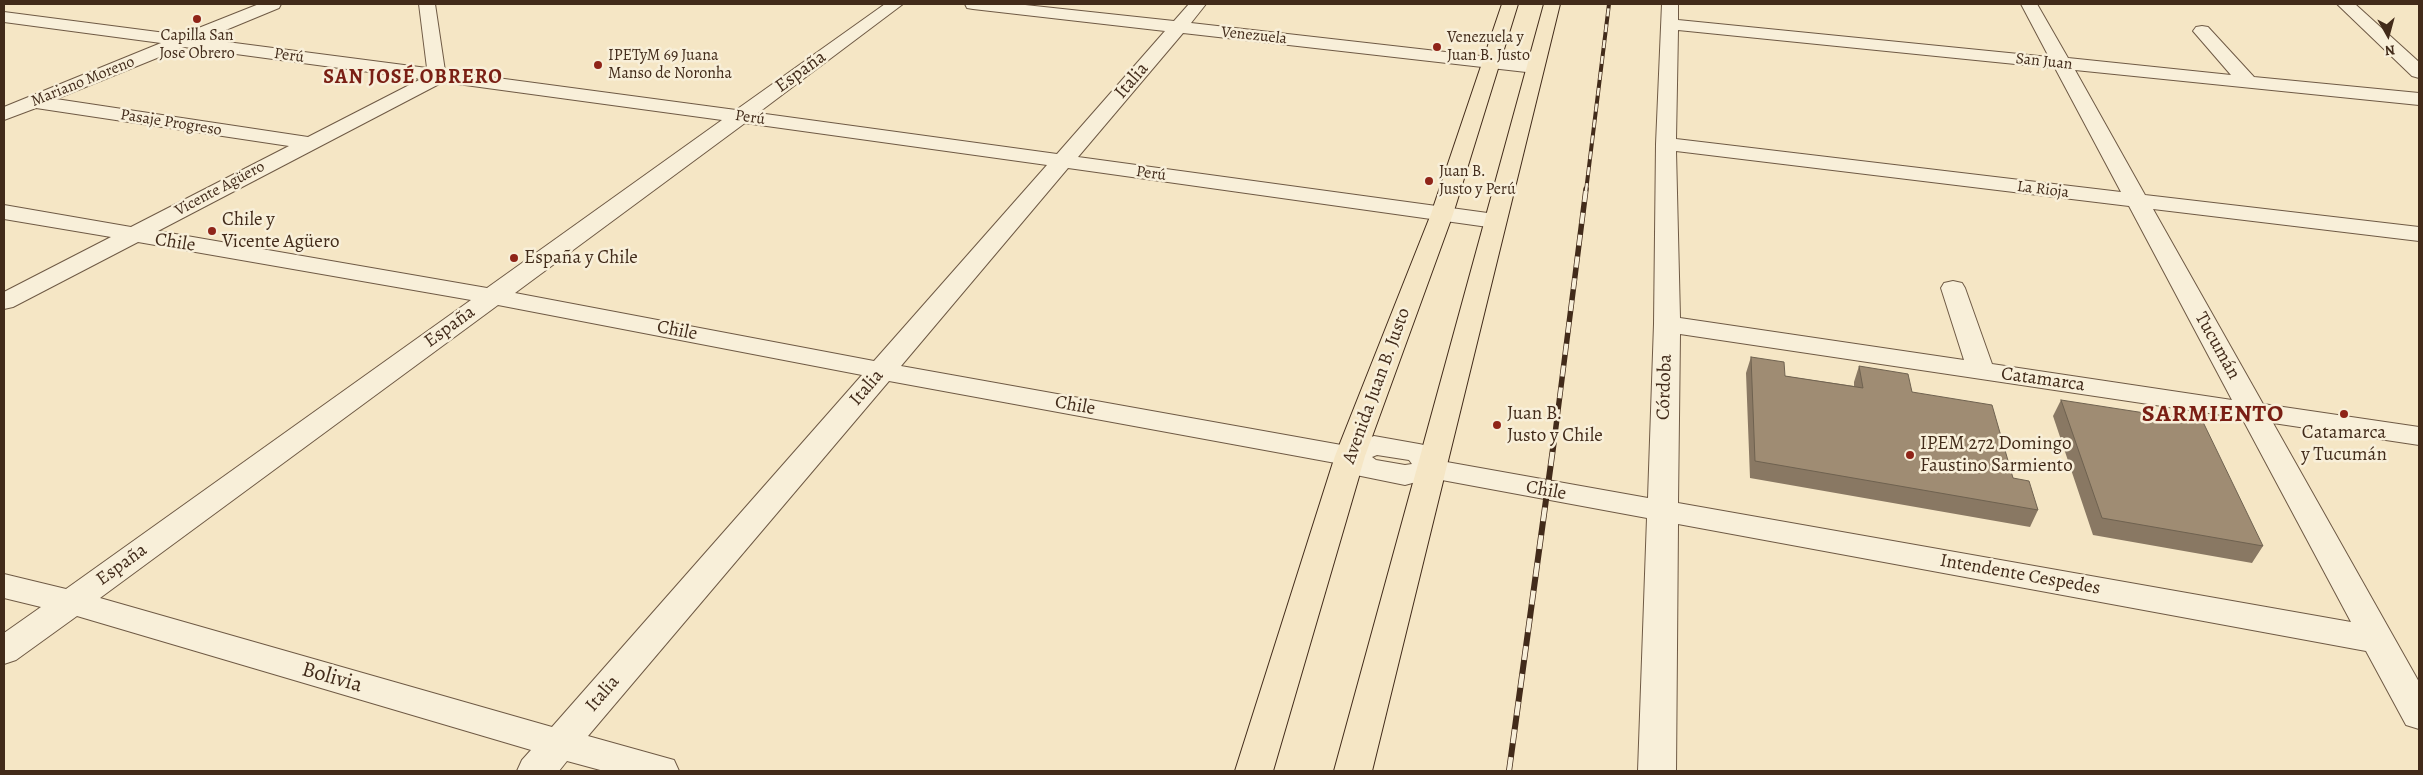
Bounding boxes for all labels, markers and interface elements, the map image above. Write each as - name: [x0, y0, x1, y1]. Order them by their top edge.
- north arrow: [2363, 10, 2413, 60]
- marker: Capilla San Jose Obrero: [191, 13, 203, 25]
- street label: Venezuela: [1220, 23, 1288, 49]
- place label: Capilla San Jose Obrero: [159, 26, 235, 64]
- place label: Venezuela y Juan B. Justo: [1447, 28, 1530, 66]
- text: N: [2384, 40, 2396, 60]
- marker: Venezuela y Juan B. Justo: [1431, 41, 1443, 53]
- street label: Perú: [273, 44, 305, 68]
- place label: IPETyM 69 Juana Manso de Noronha: [608, 46, 732, 84]
- street label: España: [771, 46, 831, 98]
- street label: San Juan: [2015, 49, 2073, 75]
- street label: Mariano Moreno: [28, 53, 138, 111]
- street label: Italia: [1110, 58, 1154, 104]
- marker: IPETyM 69 Juana Manso de Noronha: [592, 59, 604, 71]
- district label: SAN JOSÉ OBRERO: [321, 66, 505, 90]
- street label: Pasaje Progreso: [119, 106, 223, 140]
- street label: Perú: [734, 106, 766, 130]
- street label: Vicente Agüero: [172, 157, 268, 221]
- street label: Perú: [1135, 162, 1167, 186]
- place label: Juan B. Justo y Perú: [1439, 162, 1516, 200]
- marker: Juan B. Justo y Perú: [1423, 175, 1435, 187]
- street label: La Rioja: [2016, 177, 2070, 203]
- place label: Chile y Vicente Agüero: [222, 209, 339, 253]
- marker: Chile y Vicente Agüero: [206, 225, 218, 237]
- street label: Chile: [153, 229, 197, 257]
- place label: España y Chile: [524, 247, 638, 269]
- marker: España y Chile: [508, 252, 520, 264]
- street label: España: [420, 301, 480, 353]
- street label: Avenida Juan B. Justo: [1338, 305, 1416, 467]
- street label: Tucumán: [2189, 308, 2245, 384]
- street label: Chile: [655, 316, 699, 346]
- street label: Córdoba: [1652, 354, 1678, 420]
- street label: Catamarca: [2000, 363, 2086, 397]
- street label: Italia: [845, 365, 889, 411]
- street label: Chile: [1053, 391, 1097, 421]
- district label: SARMIENTO: [2141, 401, 2285, 429]
- place label: Juan B. Justo y Chile: [1507, 403, 1603, 447]
- marker: Catamarca y Tucumán: [2338, 408, 2350, 420]
- marker: Juan B. Justo y Chile: [1491, 419, 1503, 431]
- place label: Catamarca y Tucumán: [2301, 422, 2387, 466]
- place label: IPEM 272 Domingo Faustino Sarmiento: [1920, 433, 2073, 477]
- marker: IPEM 272 Domingo Faustino Sarmiento: [1904, 449, 1916, 461]
- street label: Chile: [1524, 476, 1568, 506]
- street label: España: [92, 539, 152, 591]
- street label: Intendente Cespedes: [1938, 550, 2102, 600]
- street label: Bolivia: [299, 657, 365, 699]
- street label: Italia: [581, 671, 625, 717]

